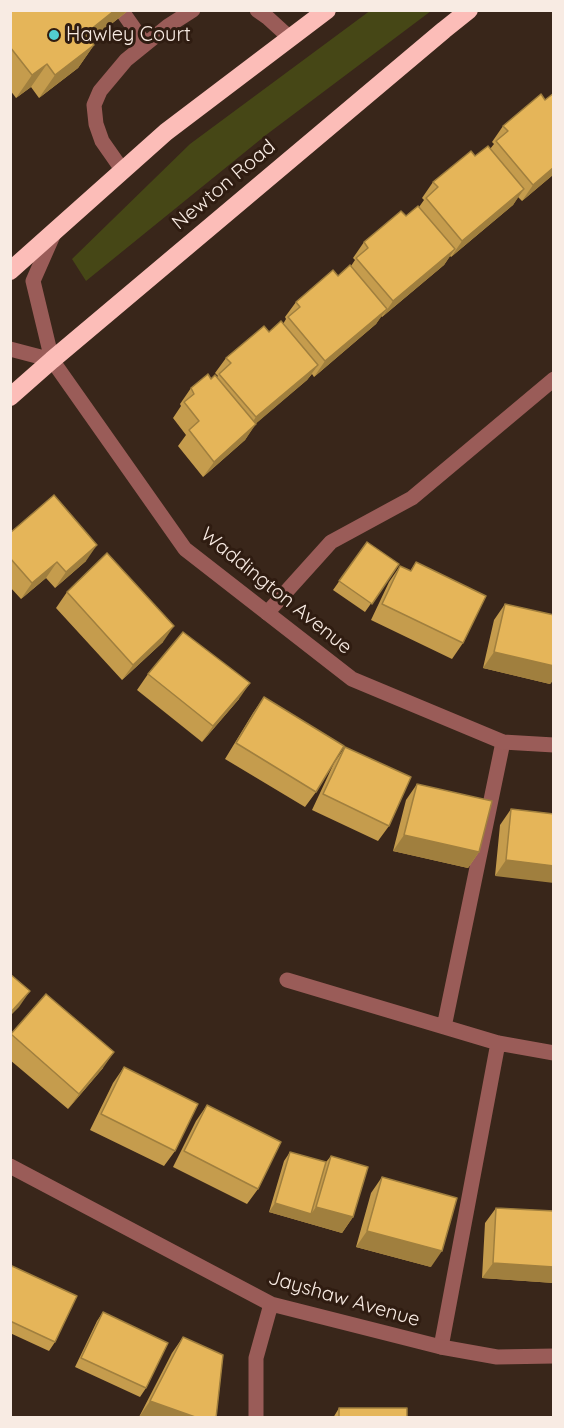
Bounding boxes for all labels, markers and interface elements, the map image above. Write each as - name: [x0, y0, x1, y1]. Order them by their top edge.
- place label: Hawley Court: [66, 23, 191, 47]
- marker: Hawley Court: [47, 28, 61, 42]
- street label: Newton Road: [168, 135, 280, 235]
- street label: Waddington Avenue: [195, 523, 357, 659]
- street label: Jayshaw Avenue: [266, 1266, 422, 1332]

